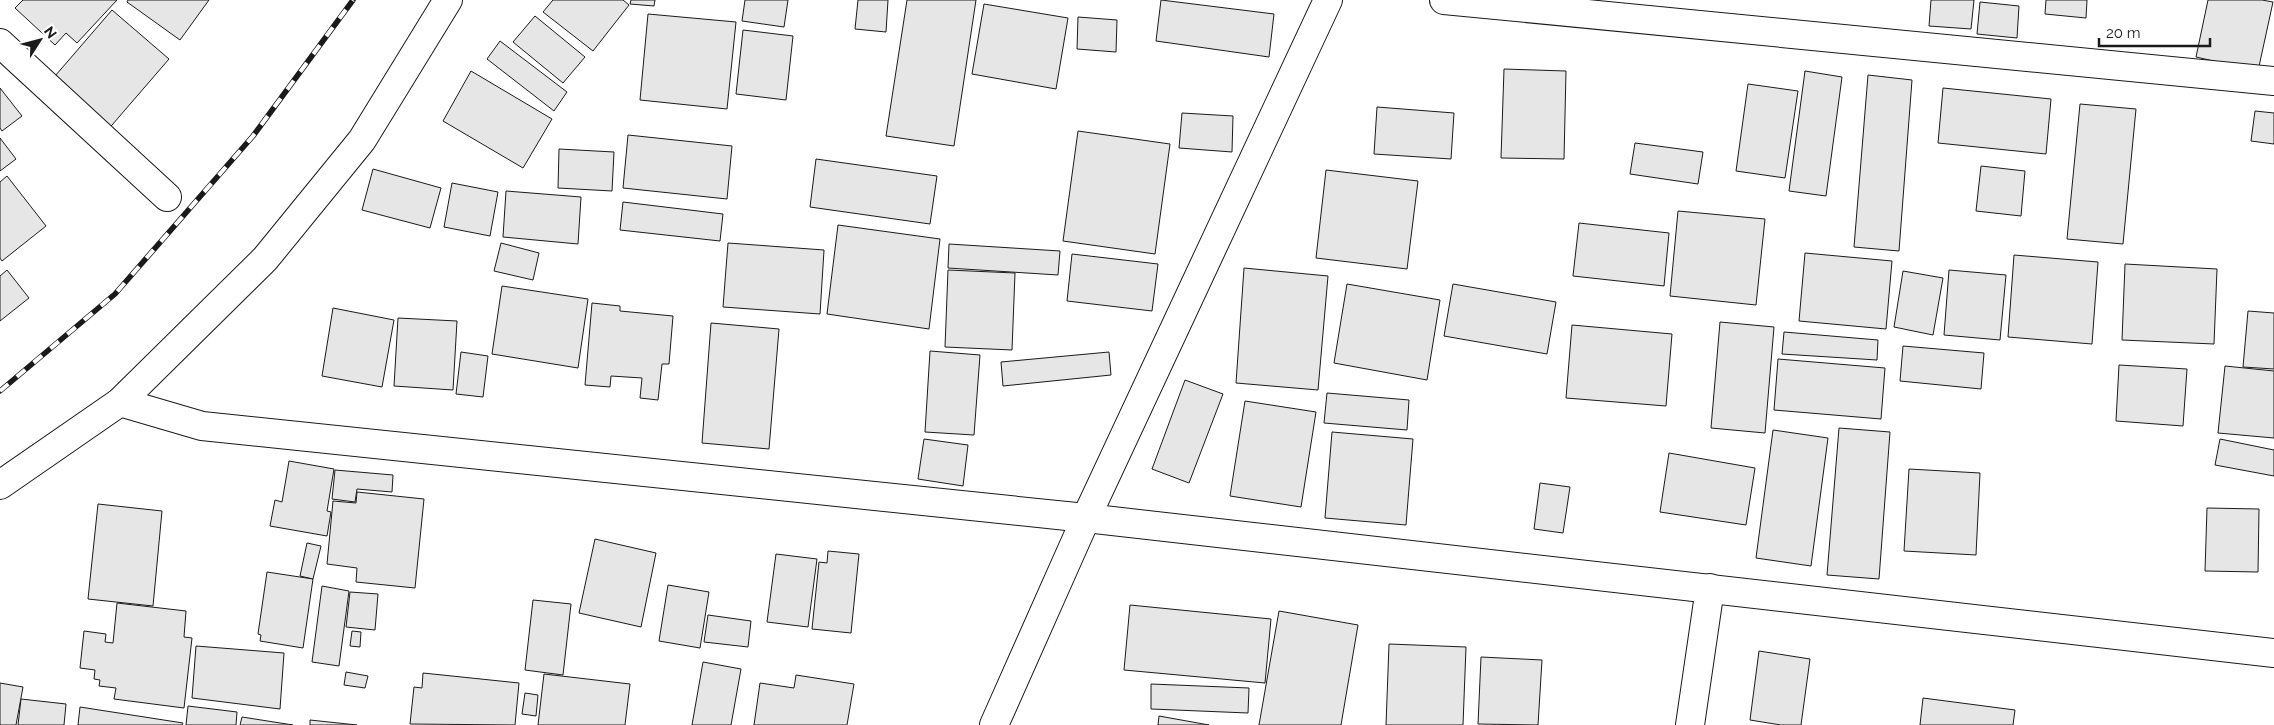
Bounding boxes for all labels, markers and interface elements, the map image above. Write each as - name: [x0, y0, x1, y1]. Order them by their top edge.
- north arrow: [15, 15, 65, 65]
- scale bar: [2099, 15, 2210, 47]
- text: N: [41, 23, 60, 41]
- text: 20 m: [2106, 24, 2141, 42]

